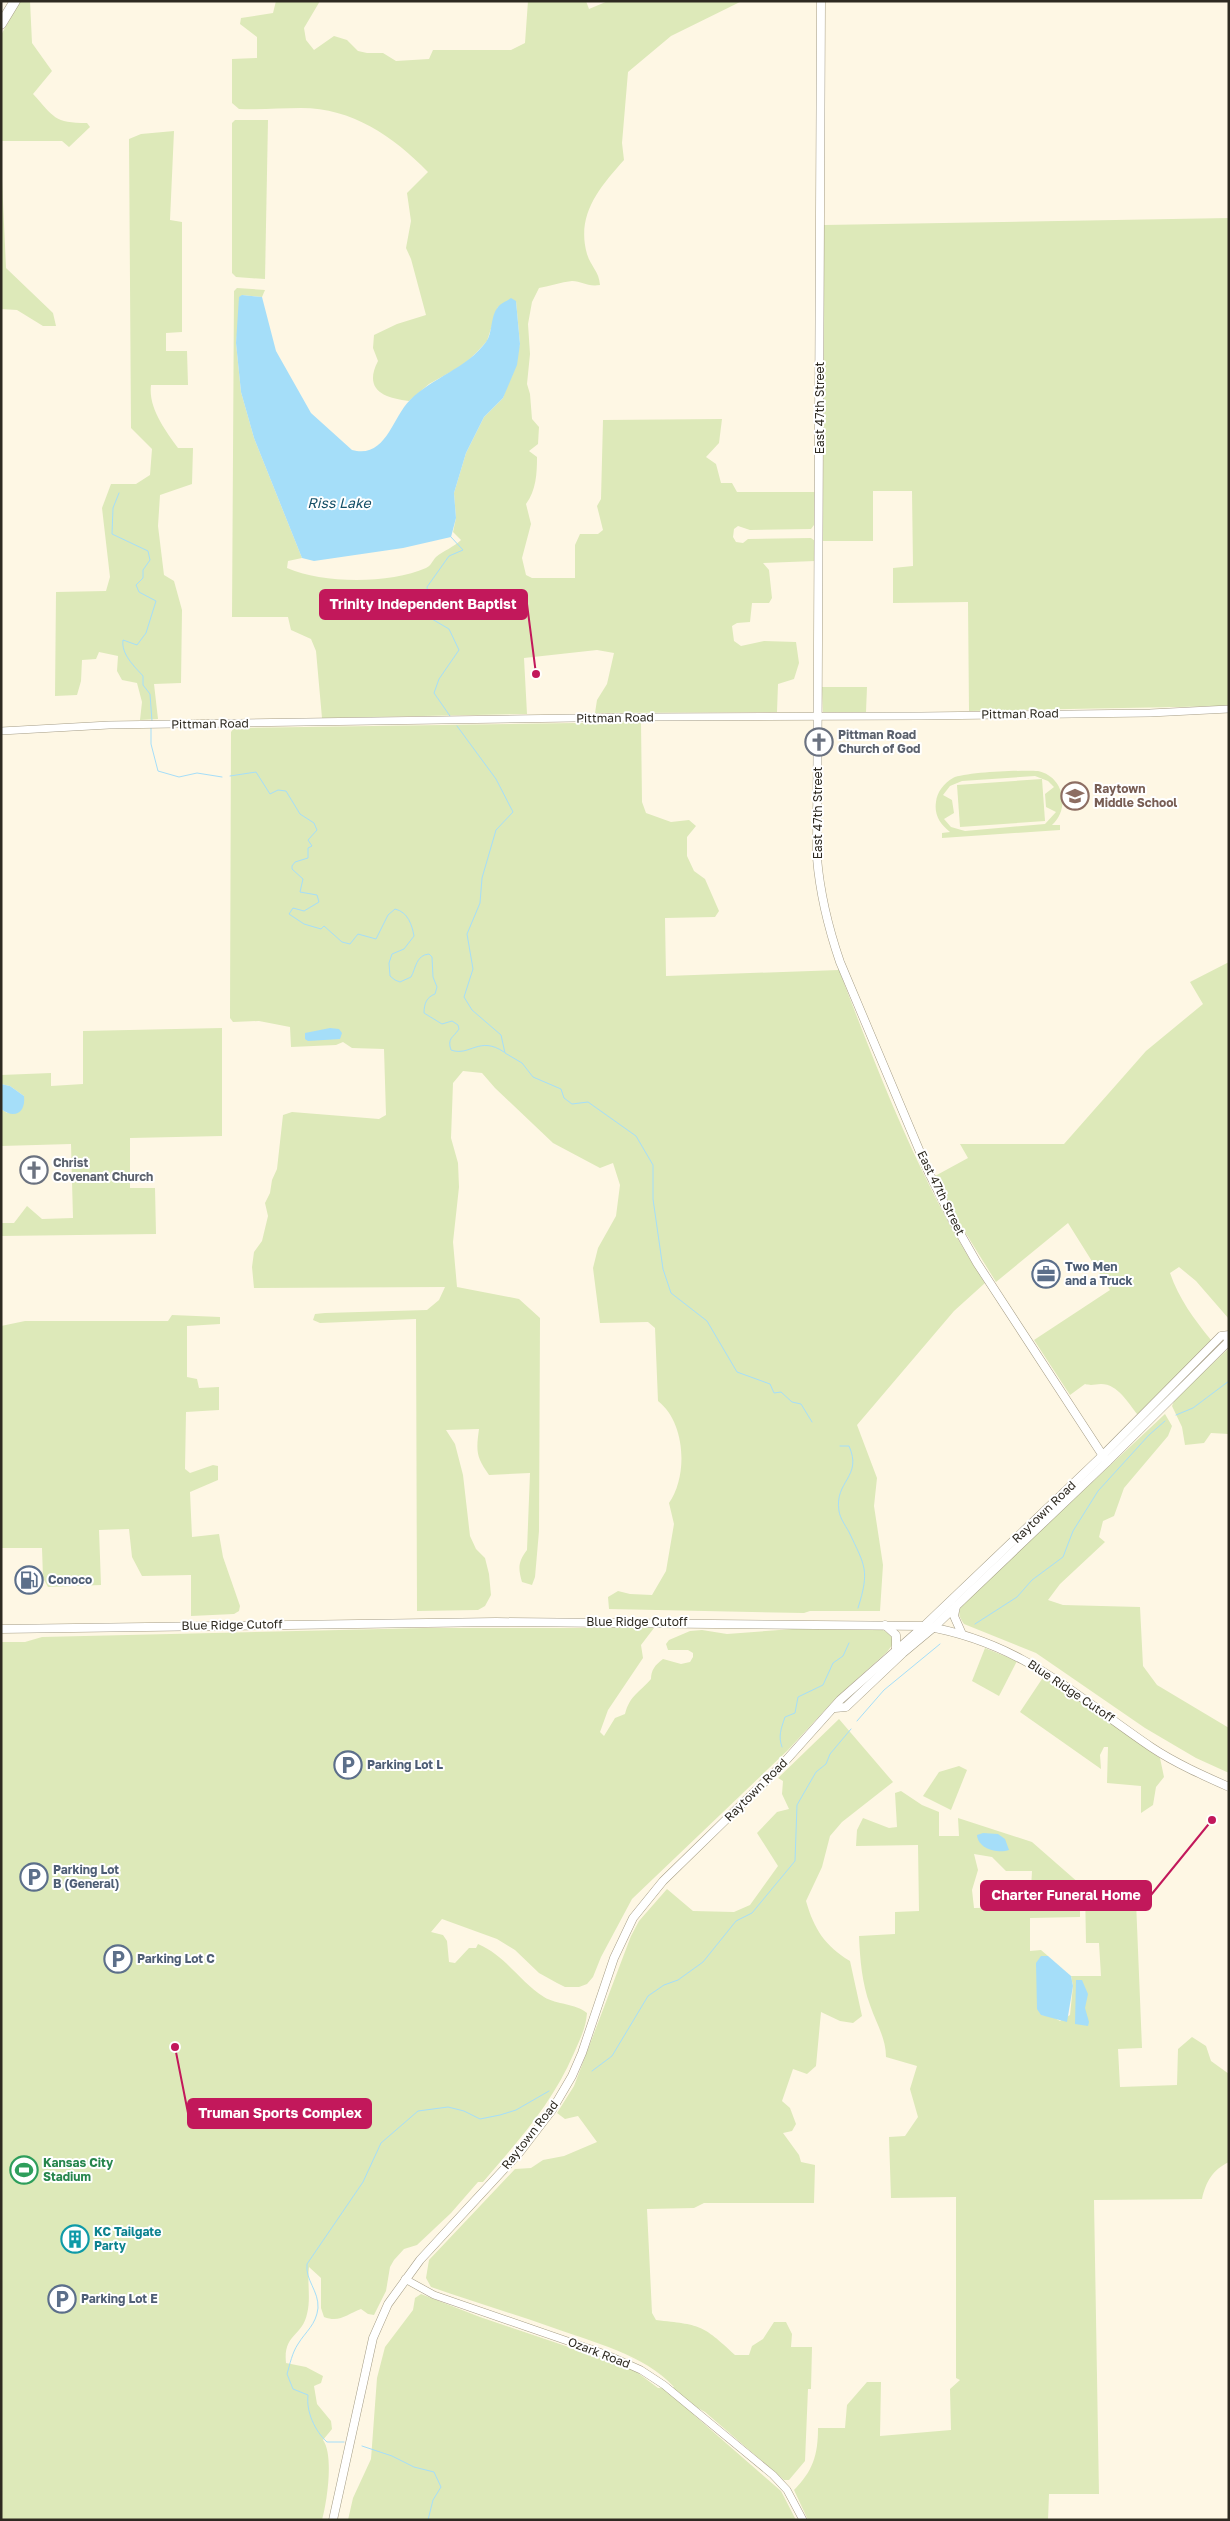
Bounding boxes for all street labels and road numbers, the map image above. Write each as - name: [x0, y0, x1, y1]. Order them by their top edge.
- street label: East 47th Street: [812, 362, 827, 454]
- street label: Pittman Road: [981, 705, 1059, 722]
- street label: Pittman Road: [576, 709, 654, 726]
- street label: Pittman Road: [171, 715, 249, 732]
- street label: East 47th Street: [810, 767, 825, 859]
- street label: East 47th Street: [914, 1148, 969, 1238]
- street label: Raytown Road: [1009, 1477, 1079, 1546]
- street label: Blue Ridge Cutoff: [586, 1614, 688, 1629]
- street label: Blue Ridge Cutoff: [181, 1616, 283, 1633]
- street label: Blue Ridge Cutoff: [1025, 1656, 1118, 1725]
- street label: Raytown Road: [721, 1755, 790, 1824]
- street label: Raytown Road: [498, 2097, 561, 2172]
- street label: Ozark Road: [566, 2334, 632, 2371]

